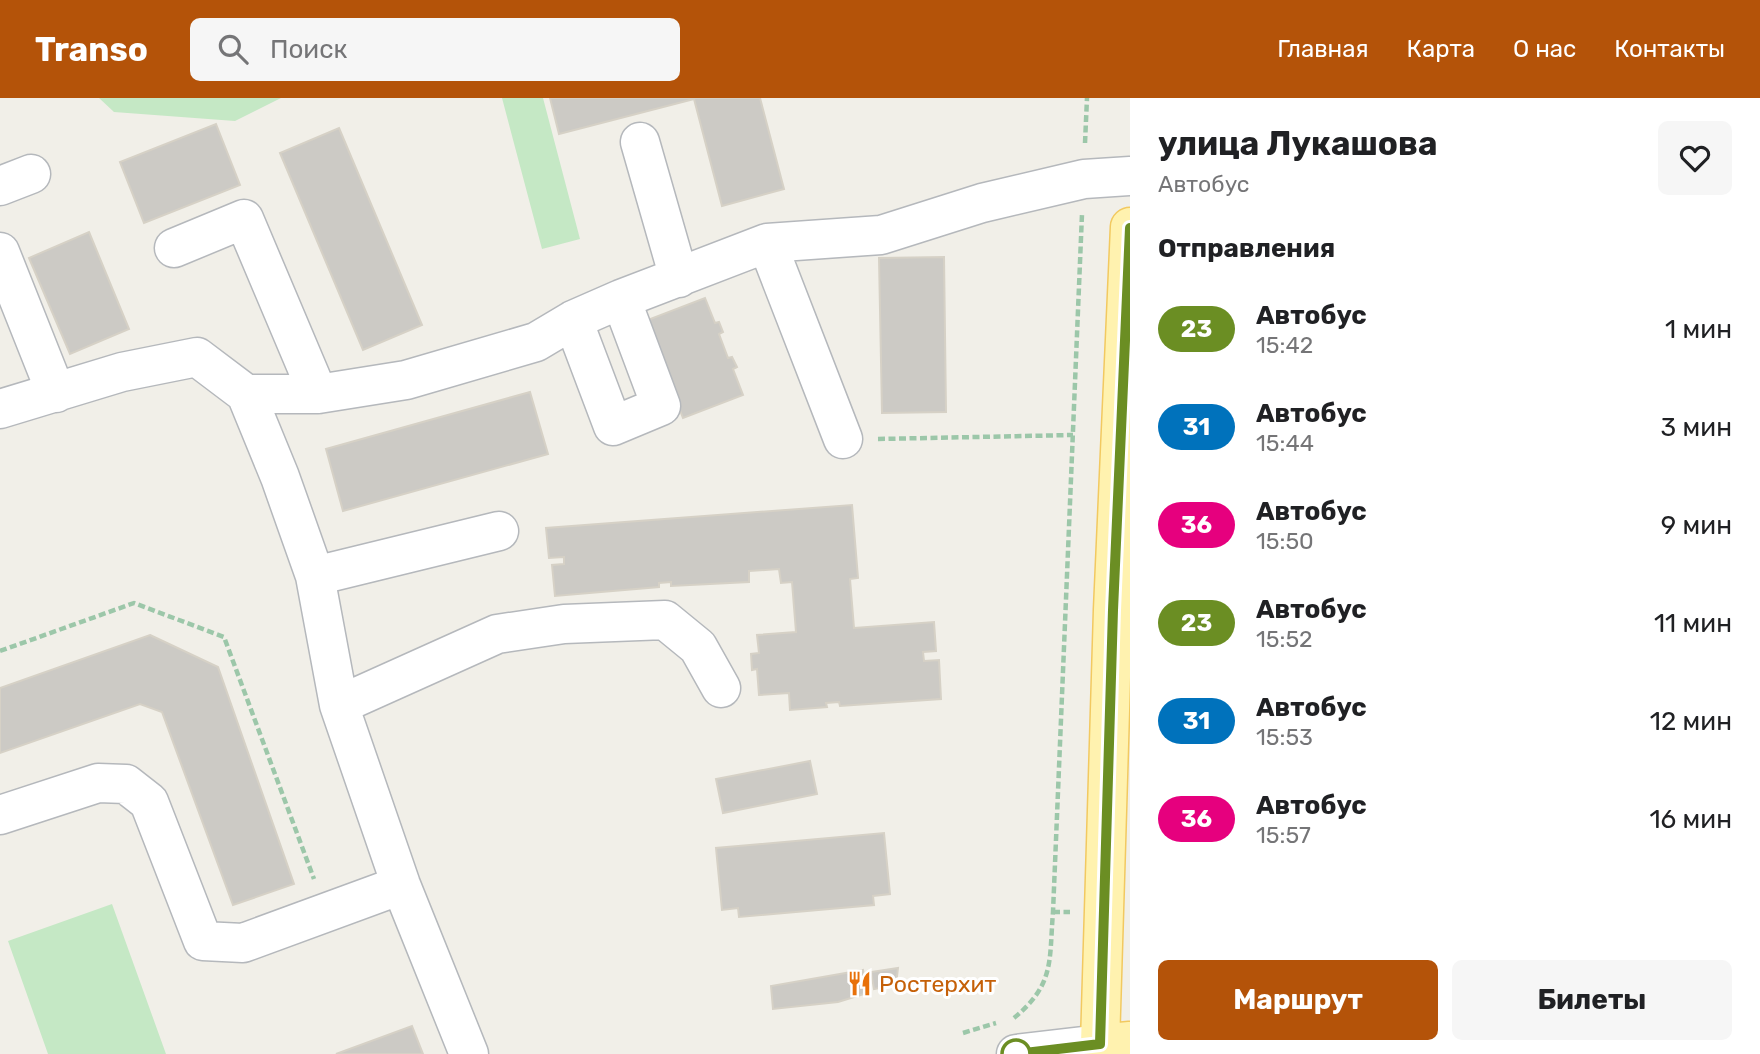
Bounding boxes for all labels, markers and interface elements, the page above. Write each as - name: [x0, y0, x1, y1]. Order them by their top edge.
- search box: [190, 18, 680, 81]
- text: Transo: [35, 30, 148, 69]
- icon: search: [214, 30, 252, 68]
- text: Поиск: [270, 34, 348, 65]
- text: Главная: [1277, 35, 1369, 63]
- text: Карта: [1407, 35, 1475, 63]
- text: О нас: [1513, 35, 1576, 63]
- text: Контакты: [1614, 35, 1725, 63]
- button: heart: [1658, 121, 1732, 195]
- text: улица Лукашова: [1158, 124, 1437, 163]
- text: Автобус: [1158, 170, 1250, 198]
- text: Отправления: [1158, 233, 1335, 264]
- text: Автобус: [1256, 300, 1367, 331]
- text: 1 мин: [1665, 314, 1732, 345]
- text: 23: [1181, 315, 1212, 343]
- text: 15:42: [1256, 331, 1313, 359]
- text: Автобус: [1256, 398, 1367, 429]
- text: 3 мин: [1661, 412, 1732, 443]
- text: 31: [1183, 413, 1210, 441]
- text: 15:44: [1256, 429, 1314, 457]
- text: Автобус: [1256, 496, 1367, 527]
- text: 9 мин: [1661, 510, 1732, 541]
- text: 36: [1181, 511, 1212, 539]
- text: 15:50: [1256, 527, 1314, 555]
- text: Автобус: [1256, 594, 1367, 625]
- text: 11 мин: [1654, 608, 1732, 639]
- text: 23: [1181, 609, 1212, 637]
- text: 15:52: [1256, 625, 1313, 653]
- text: Автобус: [1256, 692, 1367, 723]
- text: 12 мин: [1650, 706, 1732, 737]
- text: 31: [1183, 707, 1210, 735]
- text: 15:53: [1256, 723, 1313, 751]
- text: Автобус: [1256, 790, 1367, 821]
- text: 16 мин: [1649, 804, 1732, 835]
- text: 36: [1181, 805, 1212, 833]
- text: 15:57: [1256, 821, 1311, 849]
- button: Маршрут: [1158, 960, 1438, 1040]
- button: Билеты: [1452, 960, 1732, 1040]
- restaurant icon: Ростерхит: [845, 970, 873, 998]
- place label: Ростерхит: [879, 970, 996, 998]
- unlabelled marker: [1001, 1039, 1031, 1054]

